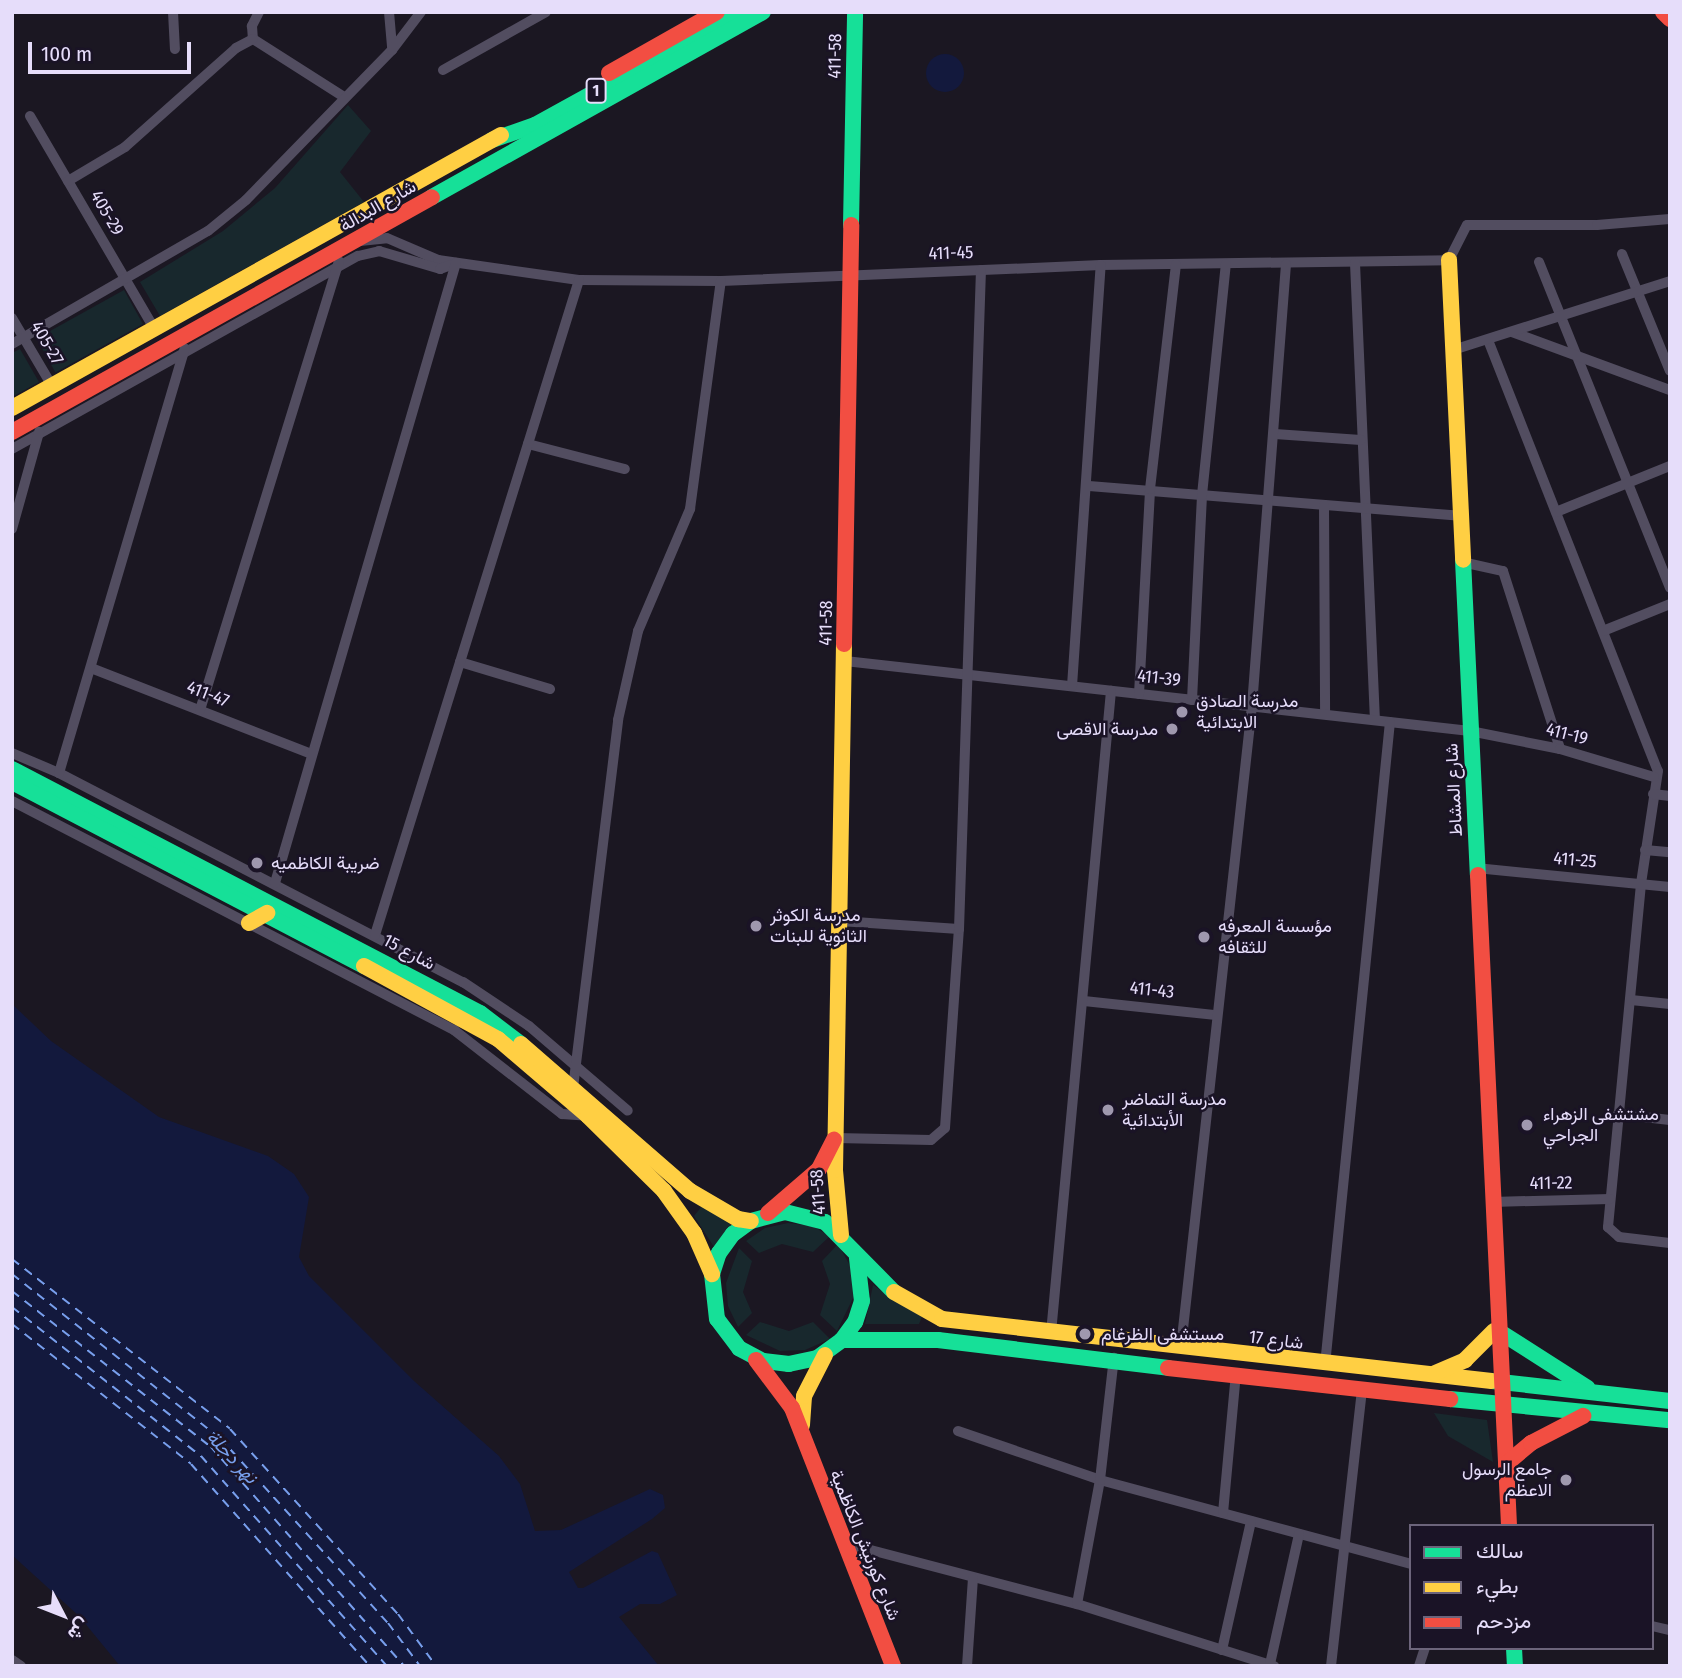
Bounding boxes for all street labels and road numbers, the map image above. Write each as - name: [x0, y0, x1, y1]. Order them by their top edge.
- street label: 411-58: [824, 33, 846, 79]
- road number: 1: [586, 78, 606, 104]
- street label: شارع البدالة: [336, 176, 420, 236]
- street label: 405-29: [86, 187, 128, 239]
- street label: 411-45: [928, 241, 974, 265]
- street label: 405-27: [26, 317, 68, 369]
- street label: 411-58: [815, 600, 837, 646]
- street label: 411-39: [1136, 665, 1182, 691]
- street label: 411-47: [184, 676, 232, 712]
- street label: 411-19: [1544, 718, 1590, 750]
- street label: شارع المشاط: [1441, 743, 1467, 837]
- street label: 411-25: [1553, 847, 1597, 873]
- street label: شارع 15: [379, 929, 439, 975]
- street label: 411-43: [1129, 977, 1175, 1003]
- street label: 411-58: [806, 1169, 830, 1215]
- street label: 411-22: [1529, 1172, 1573, 1194]
- street label: شارع 17: [1248, 1326, 1304, 1354]
- street label: شارع كورنيش الكاظمية: [825, 1466, 905, 1624]

